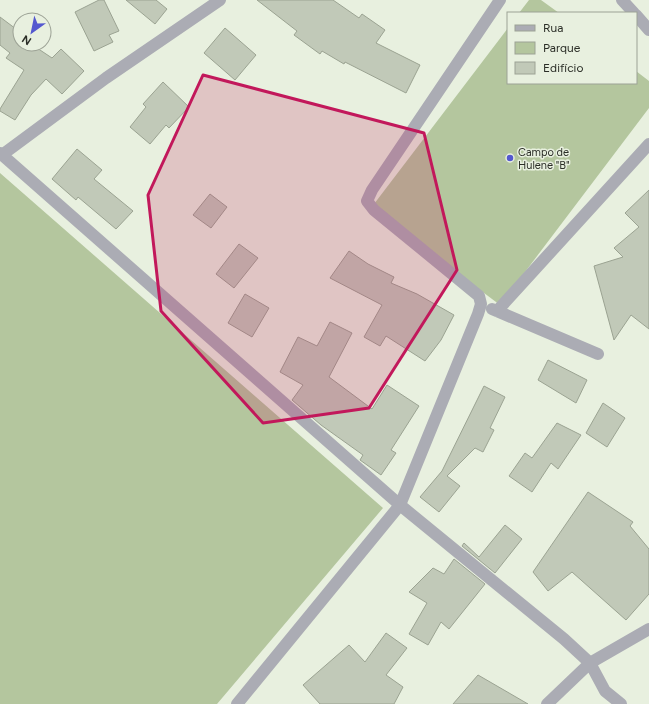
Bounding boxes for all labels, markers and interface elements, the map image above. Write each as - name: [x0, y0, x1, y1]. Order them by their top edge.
- north arrow: [12, 12, 52, 52]
- legend: [507, 12, 637, 84]
- text: Rua: [543, 21, 563, 35]
- text: N: [20, 32, 34, 48]
- text: Parque: [543, 41, 581, 55]
- text: Edifício: [543, 61, 583, 75]
- place label: Campo de Hulene "B": [518, 146, 569, 172]
- marker: Campo de Hulene "B": [505, 153, 515, 163]

